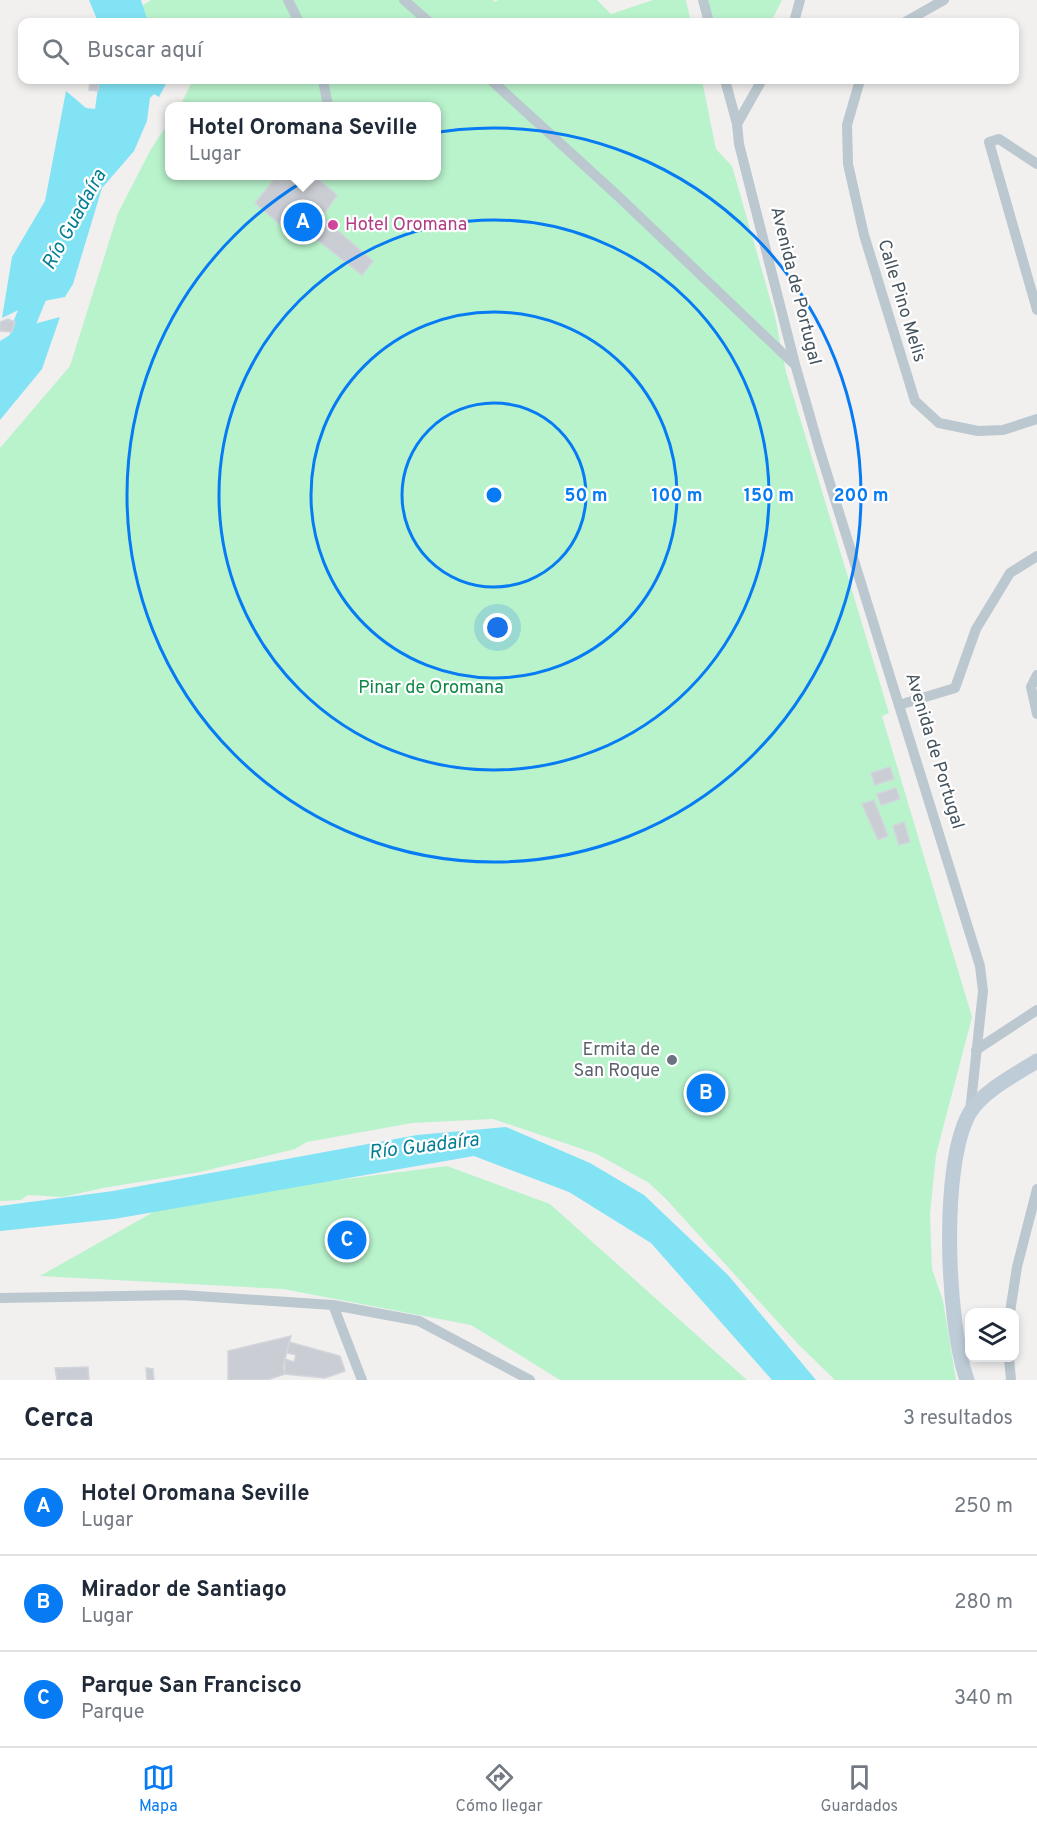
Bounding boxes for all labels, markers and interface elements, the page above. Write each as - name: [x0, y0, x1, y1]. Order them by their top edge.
- search box: [18, 18, 1019, 84]
- icon: search: [39, 35, 72, 68]
- text: Buscar aquí: [87, 38, 203, 65]
- popup: [165, 102, 441, 180]
- text: Hotel Oromana Seville: [189, 115, 417, 142]
- text: Lugar: [189, 142, 241, 168]
- water label: Río Guadaíra: [37, 165, 114, 275]
- pin: A: [284, 200, 322, 244]
- street label: Avenida de Portugal: [764, 204, 826, 368]
- place label: Hotel Oromana: [345, 214, 467, 237]
- marker: Hotel Oromana: [326, 218, 340, 232]
- street label: Calle Pino Melis: [871, 237, 931, 365]
- centre of rings: [484, 485, 504, 505]
- text: 50 m: [564, 485, 608, 508]
- text: 100 m: [651, 485, 703, 508]
- text: 150 m: [744, 485, 794, 508]
- text: 200 m: [833, 485, 889, 508]
- your location: [483, 613, 512, 642]
- street label: Avenida de Portugal: [899, 670, 969, 832]
- park label: Pinar de Oromana: [358, 677, 504, 700]
- place label: Ermita de San Roque: [573, 1039, 660, 1083]
- marker: Ermita de San Roque: [665, 1053, 679, 1067]
- pin: B: [686, 1070, 726, 1116]
- water label: Río Guadaíra: [367, 1127, 481, 1167]
- pin: C: [328, 1218, 366, 1262]
- map controls: [965, 1308, 1019, 1362]
- button: layers: [965, 1308, 1019, 1362]
- text: Cerca: [24, 1403, 94, 1436]
- text: 3 resultados: [903, 1406, 1013, 1432]
- text: Hotel Oromana Seville: [81, 1481, 310, 1508]
- text: A: [36, 1494, 51, 1520]
- text: 250 m: [954, 1494, 1013, 1520]
- text: Lugar: [81, 1508, 133, 1534]
- text: Mirador de Santiago: [81, 1577, 287, 1604]
- text: B: [37, 1590, 50, 1616]
- text: 280 m: [954, 1590, 1013, 1616]
- text: Lugar: [81, 1604, 133, 1630]
- text: Parque San Francisco: [81, 1673, 302, 1700]
- text: C: [37, 1686, 50, 1712]
- text: 340 m: [954, 1686, 1013, 1712]
- text: Parque: [81, 1700, 144, 1726]
- tab: Mapa: [139, 1761, 178, 1817]
- tab: Cómo llegar: [456, 1761, 543, 1817]
- tab: Guardados: [821, 1761, 898, 1817]

